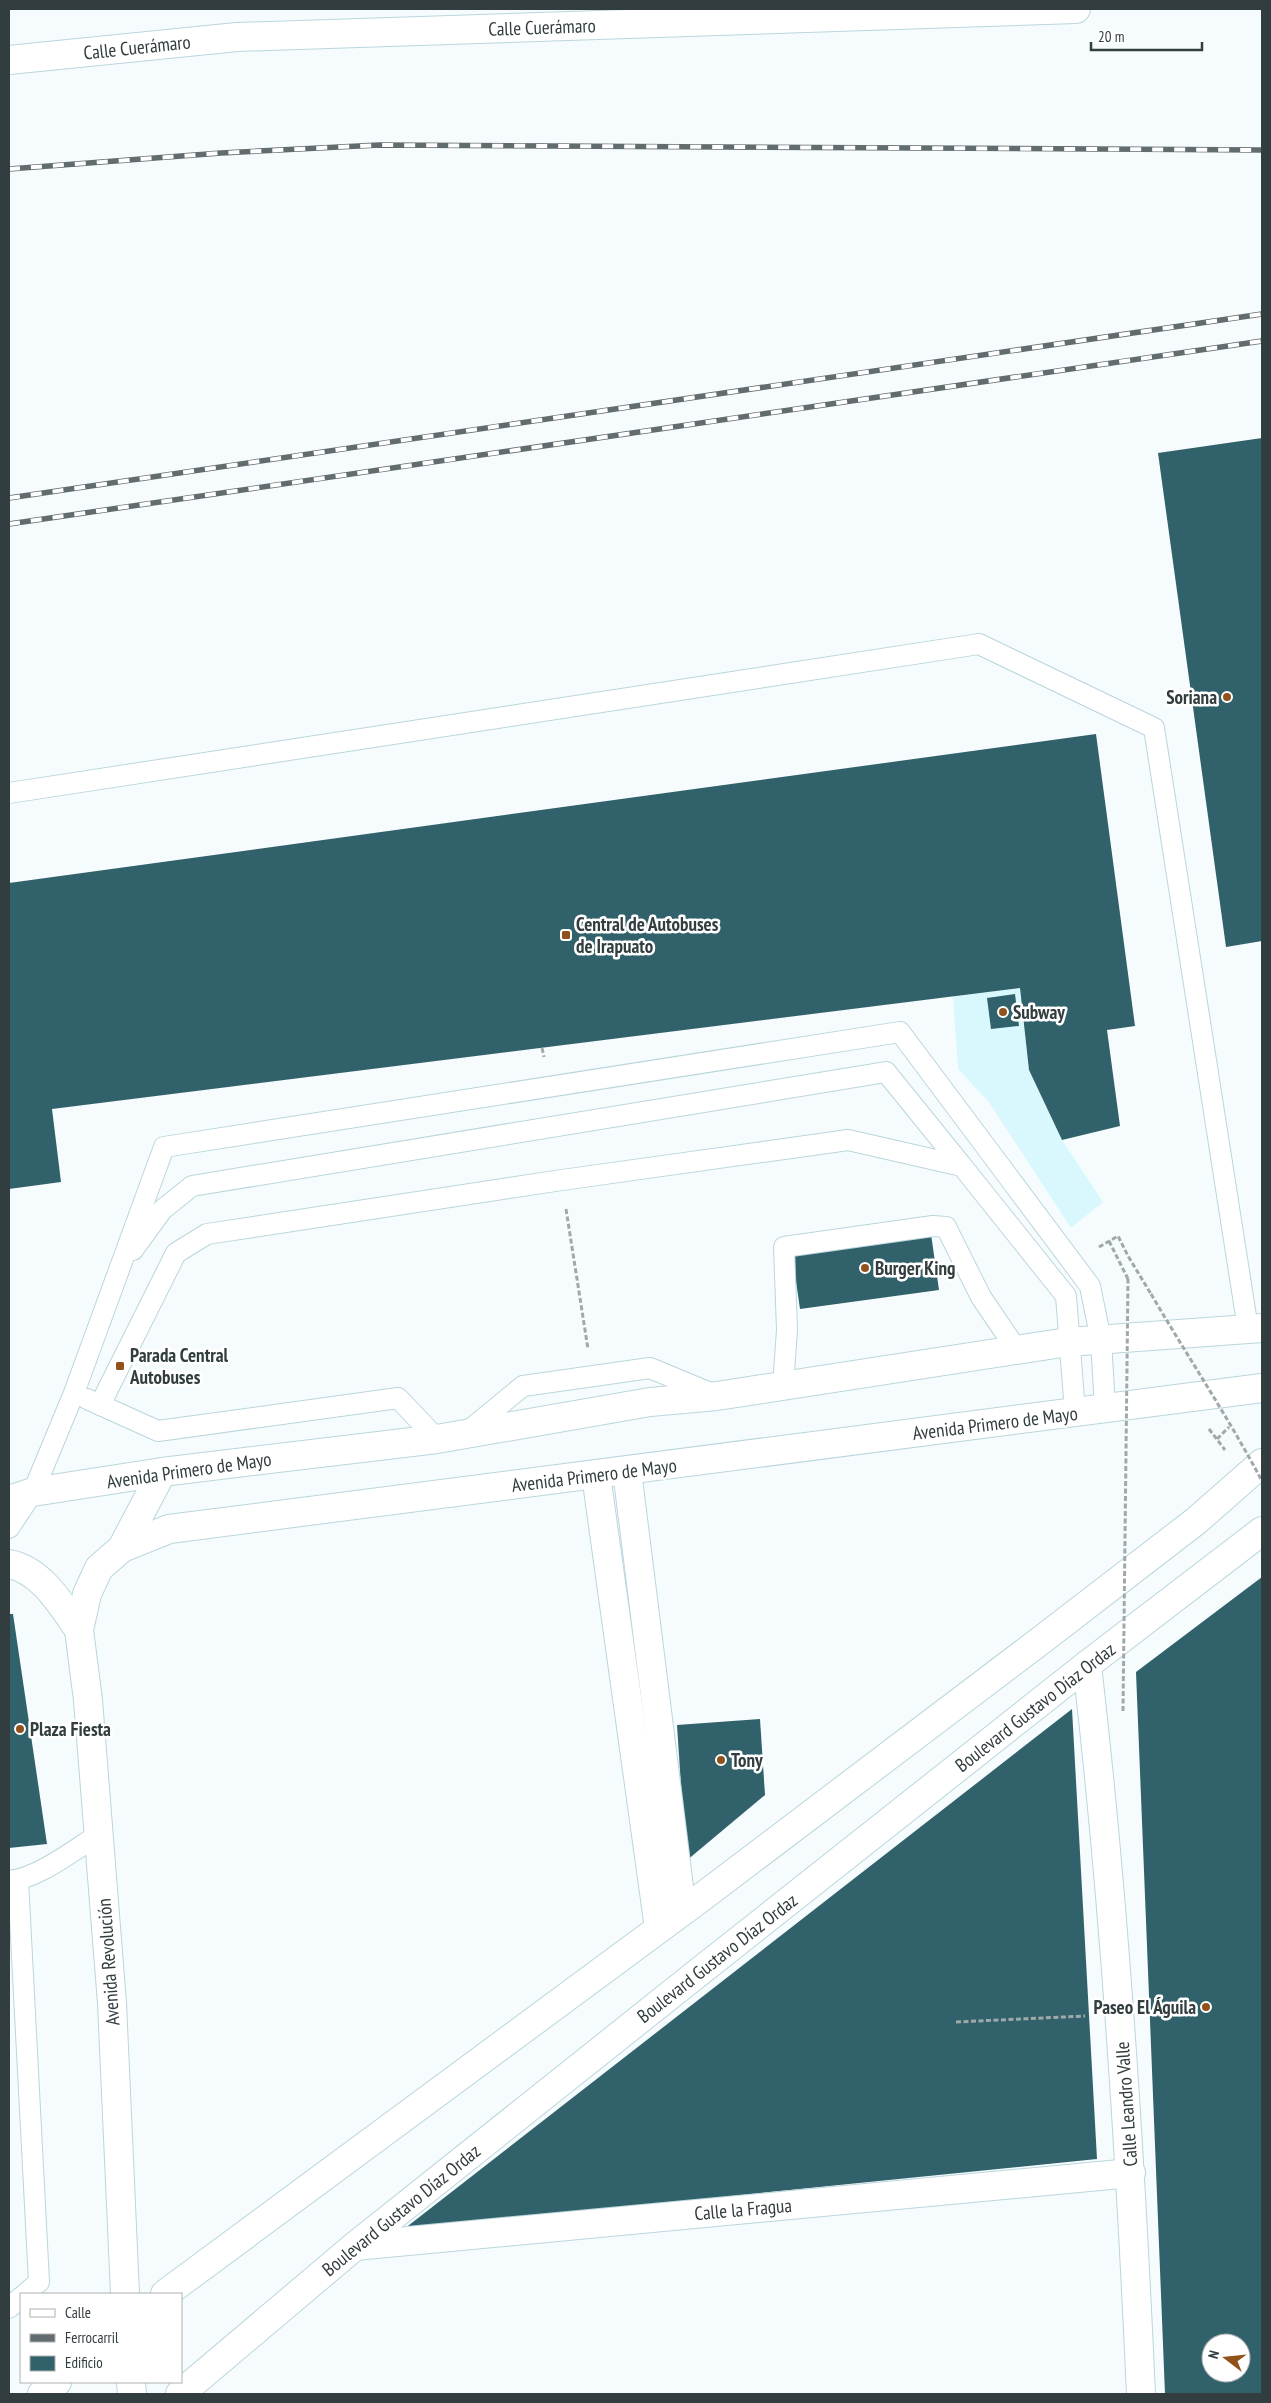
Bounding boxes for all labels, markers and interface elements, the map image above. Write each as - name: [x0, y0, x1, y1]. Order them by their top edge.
- street label: Calle Cuerámaro: [488, 13, 596, 41]
- scale bar: [1091, 20, 1202, 52]
- text: 20 m: [1098, 27, 1124, 46]
- street label: Calle Cuerámaro: [82, 29, 192, 65]
- place label: Soriana: [1166, 685, 1217, 709]
- marker: Soriana: [1221, 691, 1233, 703]
- place label: Central de Autobuses de Irapuato: [576, 912, 719, 958]
- marker: Central de Autobuses de Irapuato: [560, 929, 572, 941]
- place label: Subway: [1013, 1000, 1065, 1024]
- marker: Subway: [997, 1006, 1009, 1018]
- place label: Burger King: [875, 1256, 955, 1280]
- marker: Burger King: [859, 1262, 871, 1274]
- place label: Parada Central Autobuses: [129, 1343, 229, 1389]
- marker: Parada Central Autobuses: [114, 1360, 126, 1372]
- street label: Avenida Primero de Mayo: [911, 1401, 1079, 1445]
- street label: Avenida Primero de Mayo: [105, 1447, 273, 1493]
- street label: Avenida Primero de Mayo: [510, 1453, 678, 1497]
- street label: Boulevard Gustavo Díaz Ordaz: [950, 1637, 1120, 1777]
- place label: Plaza Fiesta: [30, 1717, 111, 1741]
- marker: Plaza Fiesta: [14, 1723, 26, 1735]
- place label: Tony: [731, 1748, 763, 1772]
- marker: Tony: [715, 1754, 727, 1766]
- street label: Boulevard Gustavo Díaz Ordaz: [632, 1888, 802, 2028]
- street label: Avenida Revolución: [92, 1898, 124, 2026]
- place label: Paseo El Águila: [1094, 1995, 1196, 2019]
- marker: Paseo El Águila: [1200, 2001, 1212, 2013]
- street label: Calle Leandro Valle: [1110, 2041, 1142, 2167]
- street label: Boulevard Gustavo Díaz Ordaz: [317, 2139, 485, 2281]
- street label: Calle la Fragua: [693, 2193, 793, 2225]
- legend: [20, 2293, 182, 2383]
- text: Calle: [65, 2303, 91, 2322]
- text: Ferrocarril: [65, 2328, 119, 2347]
- north arrow: [1201, 2333, 1251, 2383]
- text: N: [1204, 2348, 1223, 2361]
- text: Edificio: [65, 2353, 103, 2372]

